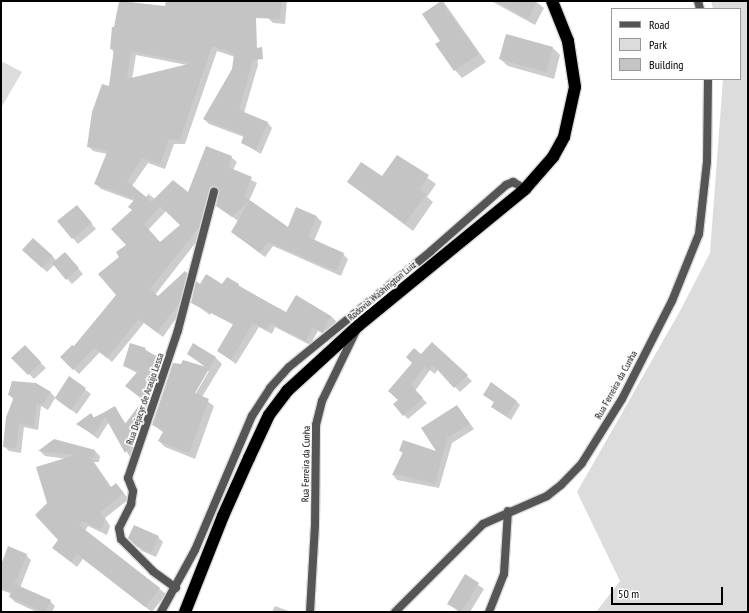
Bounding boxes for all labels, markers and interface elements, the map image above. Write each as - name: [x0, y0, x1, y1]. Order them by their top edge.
- legend: [611, 8, 741, 80]
- text: Road: [649, 17, 669, 32]
- text: Park: [649, 37, 667, 52]
- text: Building: [649, 57, 684, 72]
- street label: Rodovia Washington Luiz: [345, 259, 419, 323]
- street label: Rua Ferreira da Cunha: [592, 349, 640, 421]
- street label: Rua Dejacyr de Araújo Lessa: [124, 351, 166, 447]
- street label: Rua Ferreira da Cunha: [299, 426, 313, 502]
- scale bar: [613, 579, 725, 605]
- text: 50 m: [618, 586, 639, 601]

